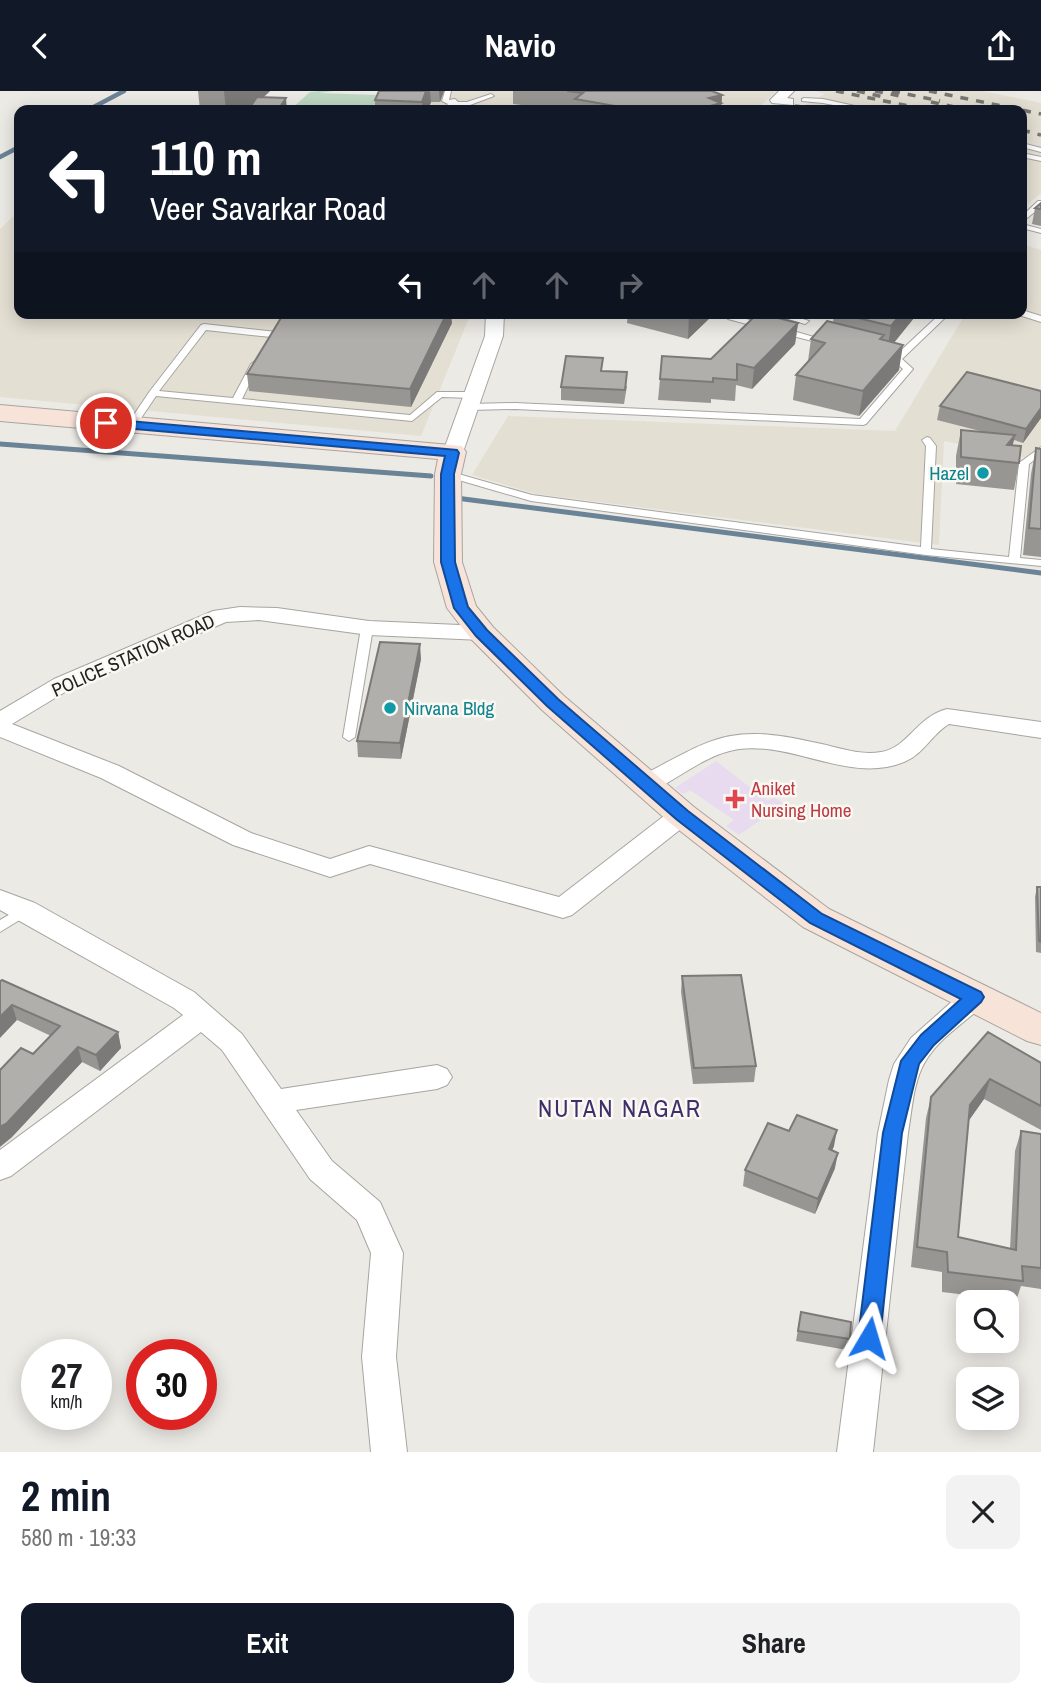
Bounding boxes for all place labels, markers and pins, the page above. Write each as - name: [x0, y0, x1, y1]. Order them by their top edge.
- pin: [76, 393, 136, 453]
- place label: Hazel: [929, 460, 969, 486]
- marker: Hazel: [975, 465, 991, 481]
- place label: Nirvana Bldg: [404, 695, 494, 721]
- marker: Nirvana Bldg: [382, 700, 398, 716]
- place label: Aniket Nursing Home: [750, 775, 851, 823]
- marker: Aniket Nursing Home: [725, 789, 745, 809]

